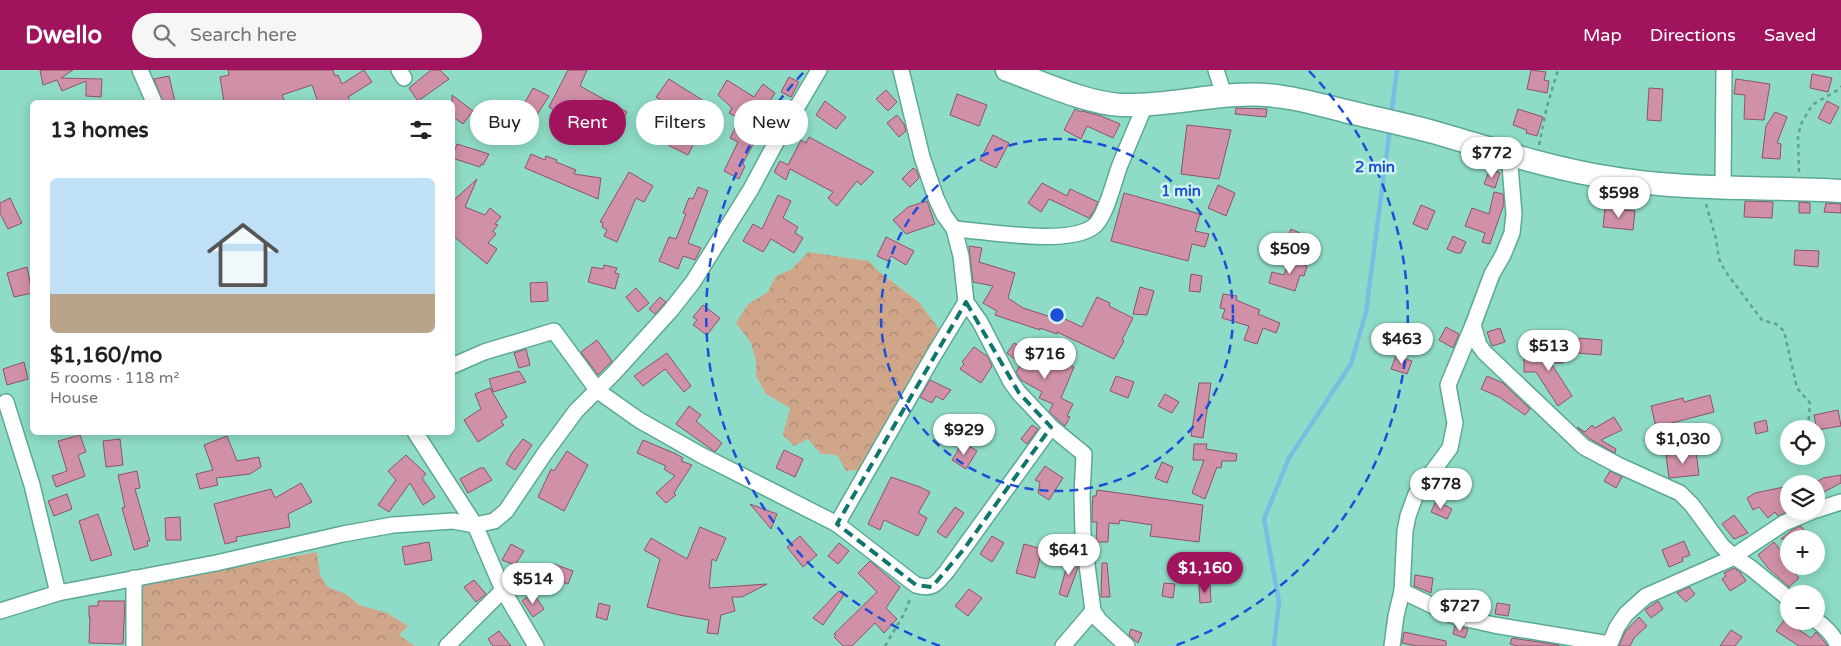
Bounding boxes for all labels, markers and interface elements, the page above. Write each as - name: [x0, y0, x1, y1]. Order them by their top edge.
- search box: [132, 13, 482, 58]
- text: Dwello: [25, 21, 102, 50]
- icon: search: [150, 21, 178, 49]
- text: Search here: [190, 24, 297, 46]
- text: Map: [1583, 24, 1622, 46]
- text: Directions: [1650, 24, 1736, 46]
- text: Saved: [1764, 24, 1816, 46]
- chip: Buy: [470, 100, 539, 145]
- chip: Rent: [549, 100, 626, 145]
- chip: Filters: [636, 100, 724, 145]
- chip: New: [734, 100, 808, 145]
- icon: filters: [407, 116, 435, 144]
- text: 13 homes: [50, 118, 149, 143]
- pin: $772: [1462, 136, 1522, 179]
- text: $772: [1472, 143, 1512, 163]
- text: 2 min: [1355, 158, 1395, 176]
- pin: $598: [1589, 176, 1649, 219]
- text: 1 min: [1161, 182, 1201, 200]
- text: $598: [1599, 183, 1639, 203]
- icon: home: [198, 210, 288, 300]
- pin: $509: [1260, 232, 1320, 275]
- text: $509: [1270, 239, 1310, 259]
- centre of rings: [1048, 306, 1066, 324]
- pin: $463: [1372, 322, 1432, 365]
- text: $463: [1382, 329, 1422, 349]
- pin: $513: [1519, 330, 1579, 372]
- text: $513: [1529, 336, 1569, 356]
- pin: $716: [1015, 338, 1075, 380]
- text: $1,160/mo: [50, 343, 162, 368]
- text: $716: [1025, 344, 1065, 364]
- text: 5 rooms · 118 m²: [50, 368, 179, 388]
- text: House: [50, 388, 98, 408]
- pin: $929: [934, 414, 994, 456]
- text: $929: [944, 420, 984, 440]
- map controls: [1780, 420, 1825, 630]
- button: locate: [1780, 420, 1825, 465]
- pin: $1,030: [1642, 422, 1724, 465]
- text: $1,030: [1656, 429, 1710, 449]
- pin: $778: [1411, 468, 1471, 510]
- text: $778: [1421, 474, 1461, 494]
- button: layers: [1780, 475, 1825, 520]
- button: +: [1780, 530, 1825, 575]
- pin: $641: [1039, 534, 1099, 576]
- text: $641: [1049, 540, 1089, 560]
- pin: $1,160: [1164, 552, 1246, 594]
- text: $1,160: [1178, 558, 1232, 578]
- pin: $514: [503, 562, 563, 605]
- text: $514: [513, 569, 553, 589]
- button: −: [1780, 585, 1825, 630]
- pin: $727: [1430, 590, 1490, 632]
- text: $727: [1440, 596, 1480, 616]

